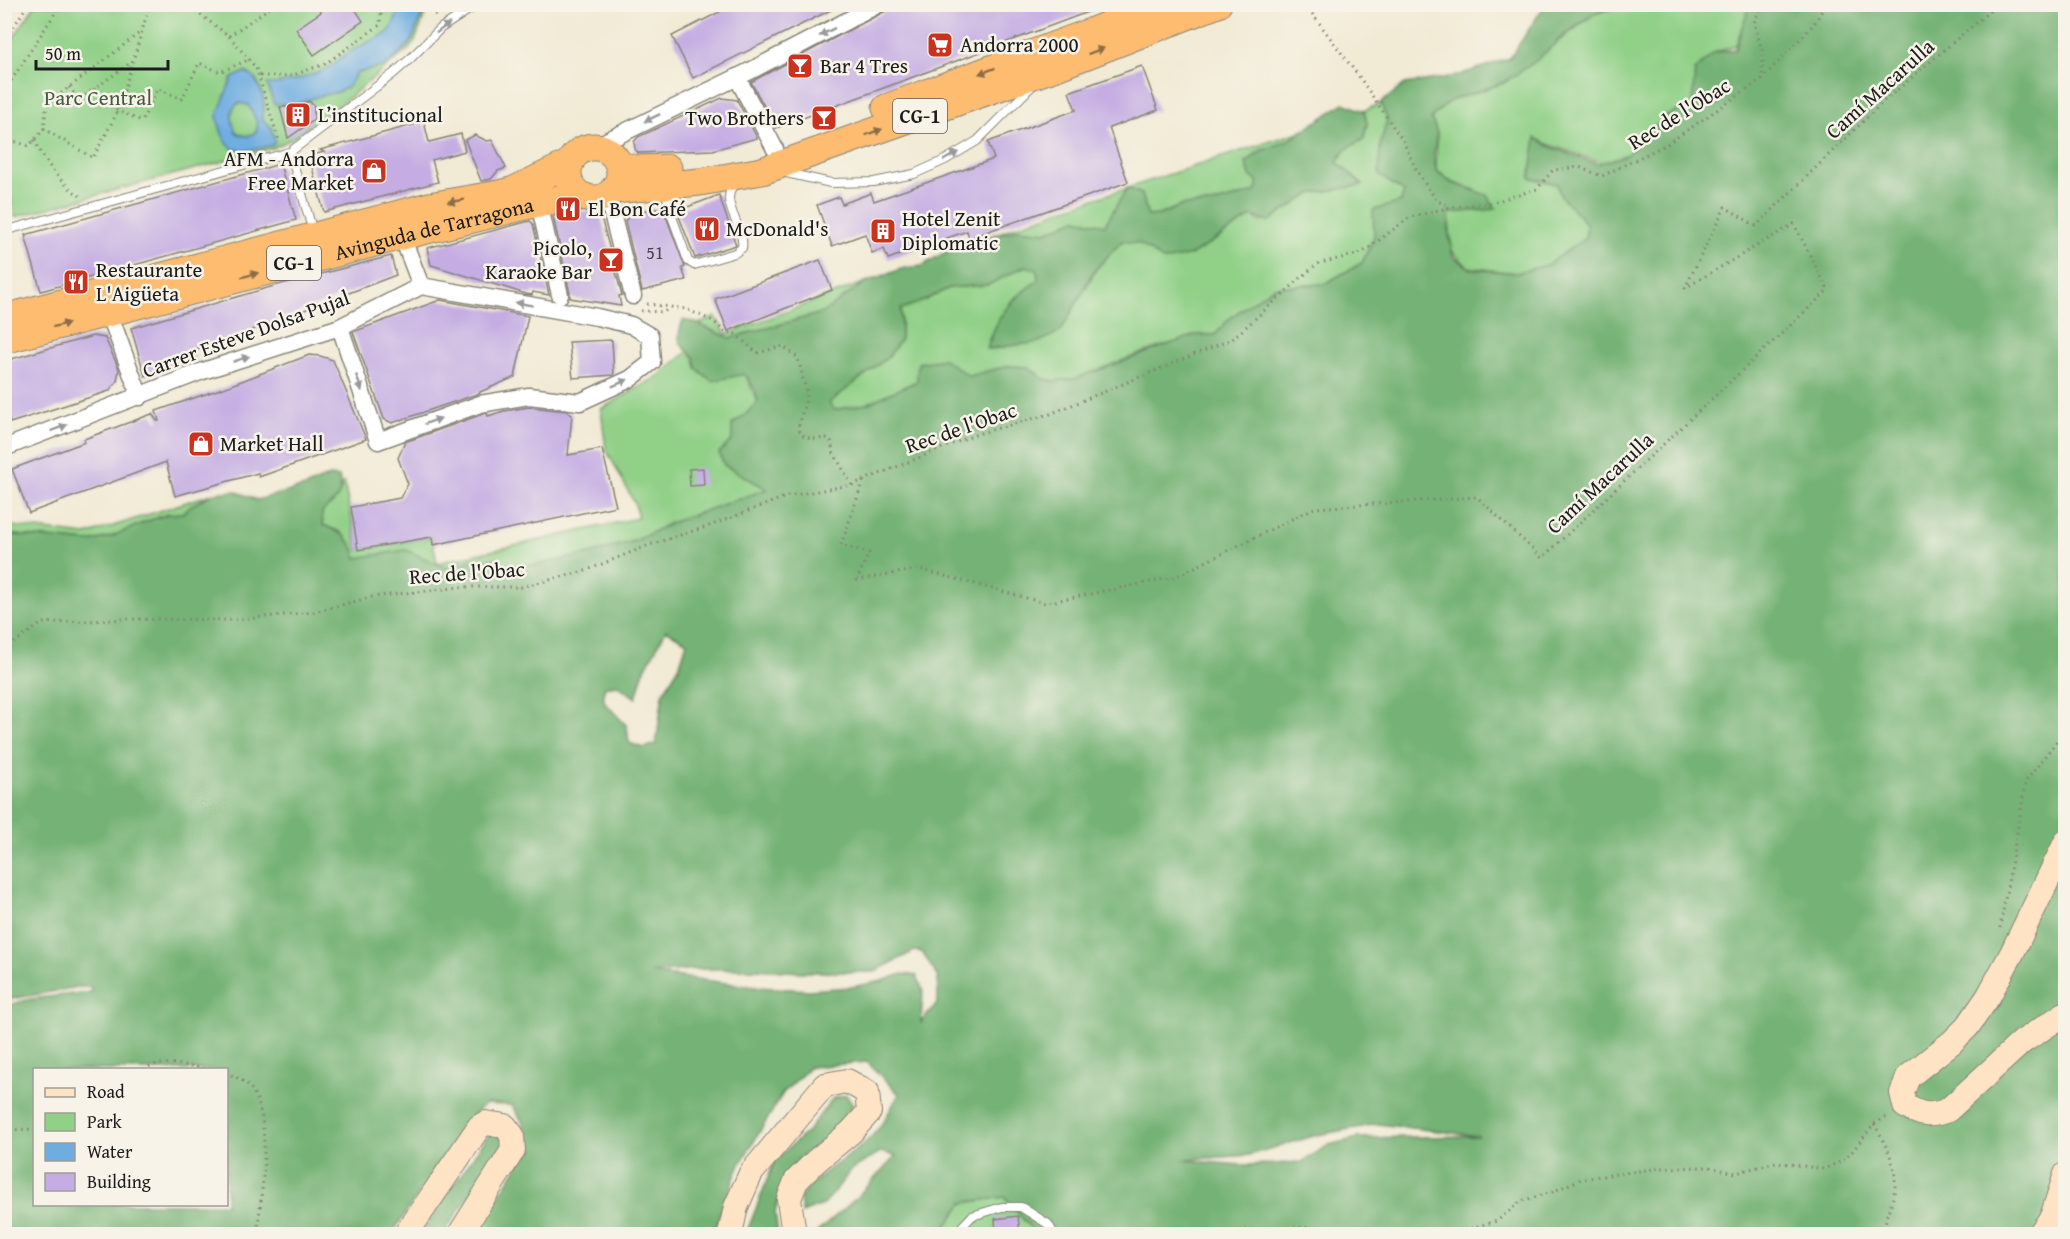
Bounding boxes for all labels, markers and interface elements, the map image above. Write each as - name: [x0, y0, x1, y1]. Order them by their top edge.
- one-way arrow: [435, 22, 450, 34]
- one-way arrow: [818, 26, 836, 36]
- place label: Andorra 2000: [960, 29, 1079, 60]
- supermarket icon: Andorra 2000: [925, 30, 955, 60]
- street label: Camí Macarulla: [1818, 31, 1941, 146]
- scale bar: [36, 33, 168, 71]
- text: 50 m: [45, 40, 81, 67]
- one-way arrow: [1088, 46, 1106, 56]
- place label: Bar 4 Tres: [820, 50, 908, 81]
- bar icon: Bar 4 Tres: [785, 51, 815, 81]
- one-way arrow: [977, 66, 995, 76]
- street label: Rec de l'Obac: [1621, 70, 1736, 157]
- park label: Parc Central: [44, 82, 152, 113]
- place label: L’institucional: [318, 99, 443, 130]
- road number: CG-1: [893, 99, 947, 133]
- building icon: L’institucional: [283, 100, 313, 130]
- place label: Two Brothers: [685, 102, 804, 133]
- bar icon: Two Brothers: [809, 103, 839, 133]
- one-way arrow: [644, 114, 661, 123]
- one-way arrow: [865, 127, 883, 137]
- place label: AFM - Andorra Free Market: [224, 143, 355, 198]
- one-way arrow: [943, 151, 960, 161]
- shop icon: AFM - Andorra Free Market: [359, 156, 389, 186]
- street label: Avinguda de Tarragona: [331, 189, 536, 268]
- place label: El Bon Café: [588, 193, 686, 224]
- restaurant icon: El Bon Café: [553, 194, 583, 224]
- one-way arrow: [446, 196, 465, 205]
- place label: Hotel Zenit Diplomatic: [902, 203, 1001, 258]
- place label: McDonald's: [726, 213, 829, 244]
- restaurant icon: McDonald's: [692, 214, 722, 244]
- building icon: Hotel Zenit Diplomatic: [868, 216, 898, 246]
- place label: Picolo, Karaoke Bar: [485, 232, 592, 287]
- house number: 51: [646, 239, 664, 266]
- bar icon: Picolo, Karaoke Bar: [596, 245, 626, 275]
- road number: CG-1: [267, 246, 321, 280]
- place label: Restaurante L'Aigüeta: [96, 254, 203, 309]
- restaurant icon: Restaurante L'Aigüeta: [61, 267, 91, 297]
- one-way arrow: [241, 270, 259, 279]
- street label: Carrer Esteve Dolsa Pujal: [138, 282, 354, 385]
- one-way arrow: [514, 299, 533, 308]
- one-way arrow: [52, 320, 70, 330]
- one-way arrow: [232, 353, 250, 363]
- one-way arrow: [354, 374, 364, 392]
- one-way arrow: [612, 379, 629, 388]
- street label: Rec de l'Obac: [901, 394, 1021, 461]
- one-way arrow: [424, 415, 442, 425]
- one-way arrow: [50, 423, 68, 432]
- street label: Camí Macarulla: [1539, 424, 1660, 541]
- place label: Market Hall: [220, 428, 324, 459]
- shop icon: Market Hall: [186, 429, 216, 459]
- street label: Rec de l'Obac: [408, 553, 526, 592]
- legend: [33, 1068, 228, 1206]
- text: Road: [87, 1078, 125, 1105]
- text: Park: [87, 1108, 123, 1135]
- text: Water: [87, 1138, 133, 1165]
- text: Building: [87, 1168, 151, 1195]

